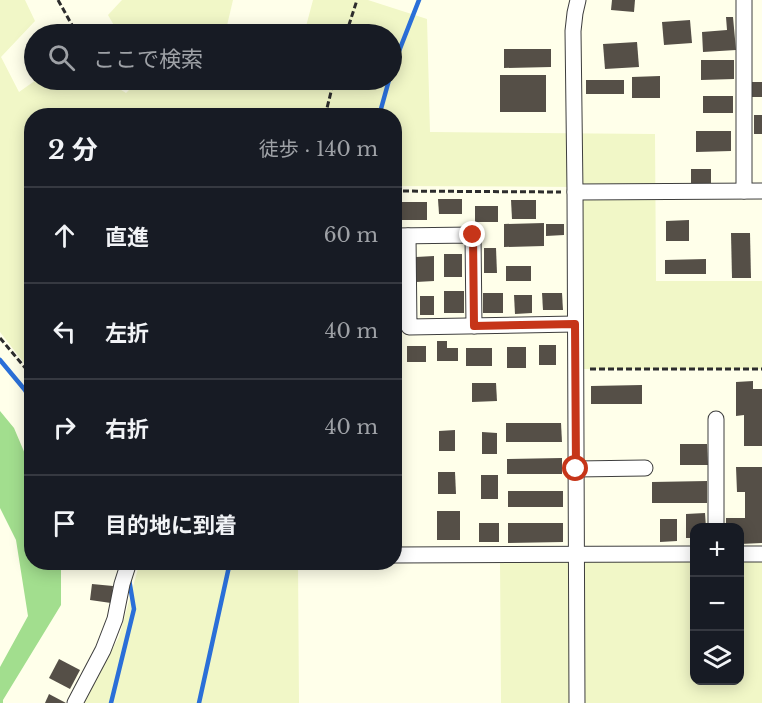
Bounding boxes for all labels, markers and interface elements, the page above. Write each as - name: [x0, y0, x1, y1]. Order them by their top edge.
- search box: [24, 24, 402, 90]
- icon: search: [45, 41, 78, 74]
- text: ここで検索: [93, 46, 203, 73]
- text: 2 分: [48, 134, 98, 166]
- text: 徒歩 · 140 m: [259, 137, 378, 161]
- icon: ahead: [48, 219, 81, 252]
- route end: [459, 221, 485, 247]
- text: 60 m: [324, 223, 378, 247]
- text: 直進: [105, 224, 149, 251]
- icon: left: [48, 315, 81, 348]
- text: 40 m: [325, 319, 378, 343]
- text: 左折: [105, 320, 149, 347]
- icon: right: [48, 411, 81, 444]
- text: 40 m: [325, 415, 378, 439]
- text: 右折: [105, 416, 149, 443]
- route start: [562, 455, 588, 481]
- icon: arrive: [48, 507, 81, 540]
- text: 目的地に到着: [105, 512, 237, 539]
- map controls: [690, 523, 744, 685]
- button: +: [690, 523, 744, 577]
- button: −: [690, 577, 744, 631]
- button: layers: [690, 631, 744, 685]

